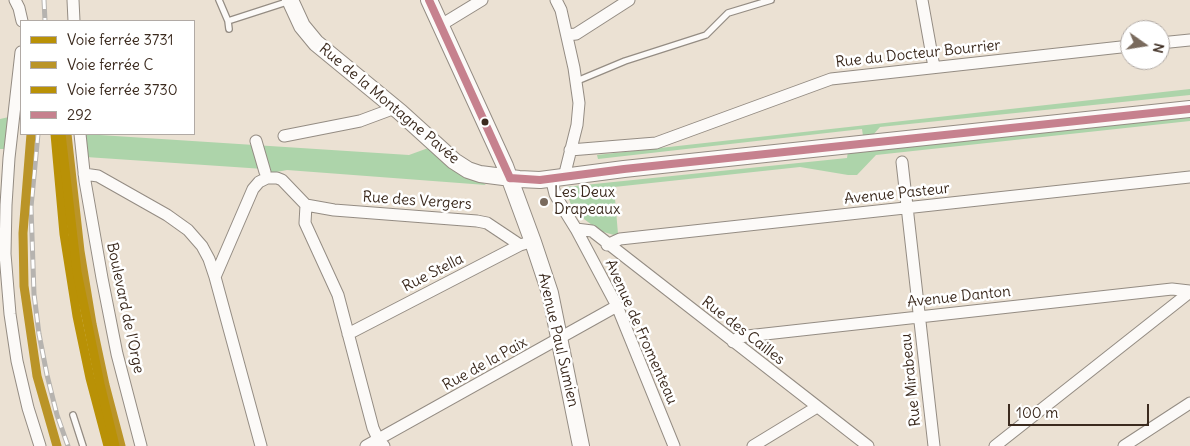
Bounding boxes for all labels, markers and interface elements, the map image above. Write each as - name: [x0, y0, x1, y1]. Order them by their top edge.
- legend: [20, 20, 195, 135]
- north arrow: [1120, 20, 1170, 70]
- text: Voie ferrée 3731: [67, 30, 174, 49]
- street label: Rue du Docteur Bourrier: [835, 36, 1001, 72]
- street label: Rue de la Montagne Pavée: [315, 40, 463, 168]
- text: N: [1149, 41, 1169, 55]
- text: Voie ferrée C: [67, 55, 153, 74]
- text: Voie ferrée 3730: [67, 80, 178, 99]
- text: 292: [67, 105, 92, 124]
- unlabelled marker: [480, 117, 490, 127]
- street label: Avenue Pasteur: [843, 180, 951, 208]
- place label: Les Deux Drapeaux: [554, 184, 620, 219]
- street label: Rue des Vergers: [362, 188, 472, 214]
- marker: Les Deux Drapeaux: [538, 196, 550, 208]
- street label: Boulevard de l'Orge: [102, 241, 148, 375]
- street label: Rue Stella: [399, 250, 467, 296]
- street label: Avenue de Fromenteau: [601, 257, 681, 407]
- street label: Avenue Paul Sumien: [534, 271, 582, 409]
- street label: Avenue Danton: [906, 283, 1012, 311]
- street label: Rue des Cailles: [698, 293, 788, 369]
- street label: Rue de la Paix: [440, 333, 530, 395]
- street label: Rue Mirabeau: [897, 333, 925, 427]
- scale bar: [1010, 394, 1151, 426]
- text: 100 m: [1016, 403, 1058, 422]

